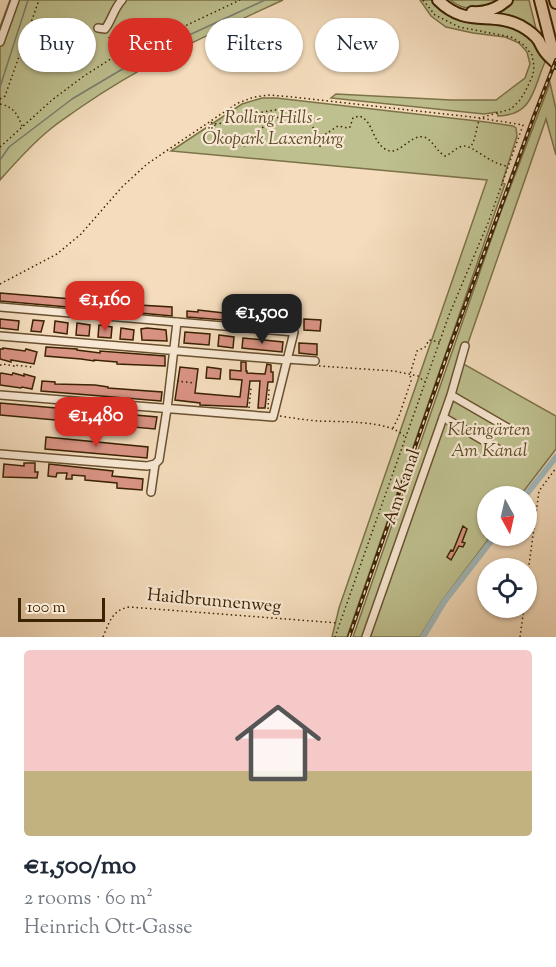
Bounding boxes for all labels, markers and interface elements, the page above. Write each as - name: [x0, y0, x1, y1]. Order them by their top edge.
- chip: Buy: [18, 18, 96, 72]
- chip: Rent: [108, 18, 193, 72]
- chip: Filters: [205, 18, 303, 72]
- chip: New: [315, 18, 399, 72]
- park label: Rolling Hills - Ökopark Laxenburg: [202, 106, 344, 153]
- pin: €1,160: [56, 281, 154, 332]
- text: €1,160: [79, 286, 131, 315]
- pin: €1,500: [213, 294, 311, 345]
- text: €1,500: [236, 299, 288, 328]
- pin: €1,480: [47, 397, 145, 448]
- text: €1,480: [69, 402, 123, 431]
- park label: Kleingärten Am Kanal: [447, 418, 531, 465]
- street label: Am Kanal: [378, 446, 428, 528]
- north arrow: [477, 486, 537, 546]
- map controls: [477, 486, 537, 618]
- button: locate: [477, 558, 537, 618]
- street label: Haidbrunnenweg: [146, 583, 282, 621]
- scale bar: [18, 595, 105, 622]
- text: 100 m: [27, 597, 66, 620]
- icon: home: [224, 689, 332, 797]
- text: €1,500/mo: [24, 848, 136, 885]
- text: 2 rooms · 60 m²: [24, 885, 153, 914]
- text: Heinrich Ott-Gasse: [24, 914, 193, 943]

